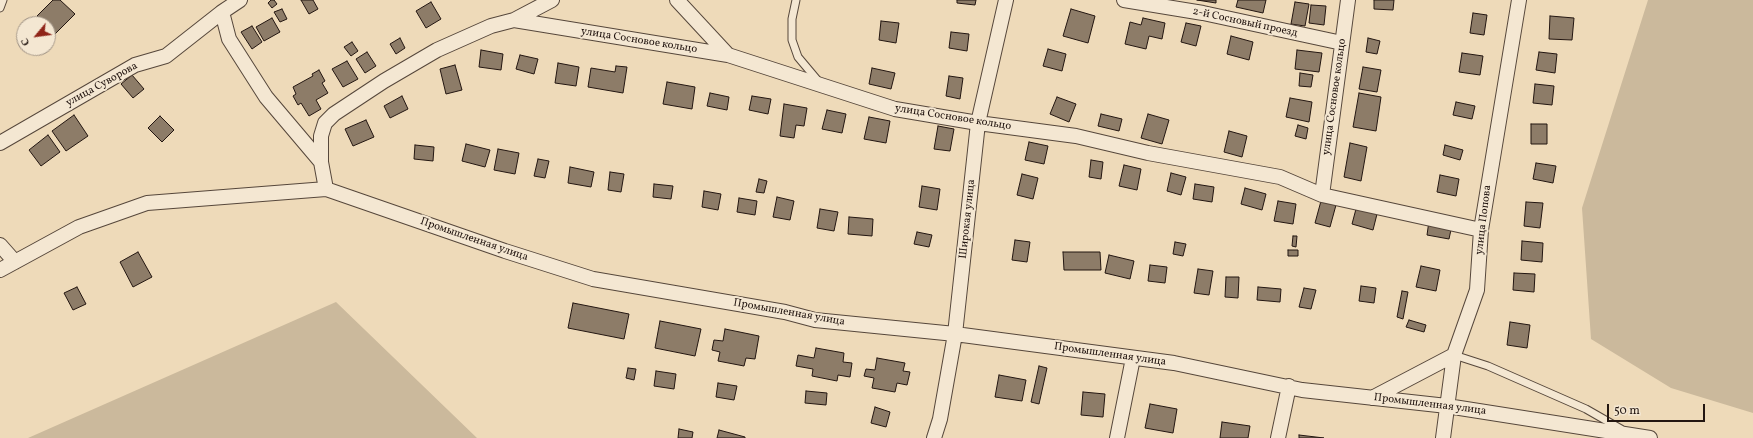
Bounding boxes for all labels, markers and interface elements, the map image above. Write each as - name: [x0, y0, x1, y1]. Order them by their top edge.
- street label: 2-й Сосновый проезд: [1191, 5, 1299, 41]
- north arrow: [16, 16, 56, 56]
- street label: улица Сосновое кольцо: [580, 25, 698, 57]
- text: С: [18, 35, 34, 48]
- street label: улица Сосновое кольцо: [1320, 38, 1350, 156]
- street label: улица Суворова: [64, 60, 140, 110]
- street label: улица Сосновое кольцо: [894, 102, 1012, 134]
- street label: Широкая улица: [957, 179, 979, 259]
- street label: улица Попова: [1473, 184, 1495, 256]
- street label: Промышленная улица: [418, 215, 530, 265]
- street label: Промышленная улица: [732, 297, 846, 329]
- street label: Промышленная улица: [1053, 341, 1167, 369]
- street label: Промышленная улица: [1373, 392, 1487, 418]
- scale bar: [1609, 396, 1707, 422]
- text: 50 m: [1614, 403, 1640, 419]

